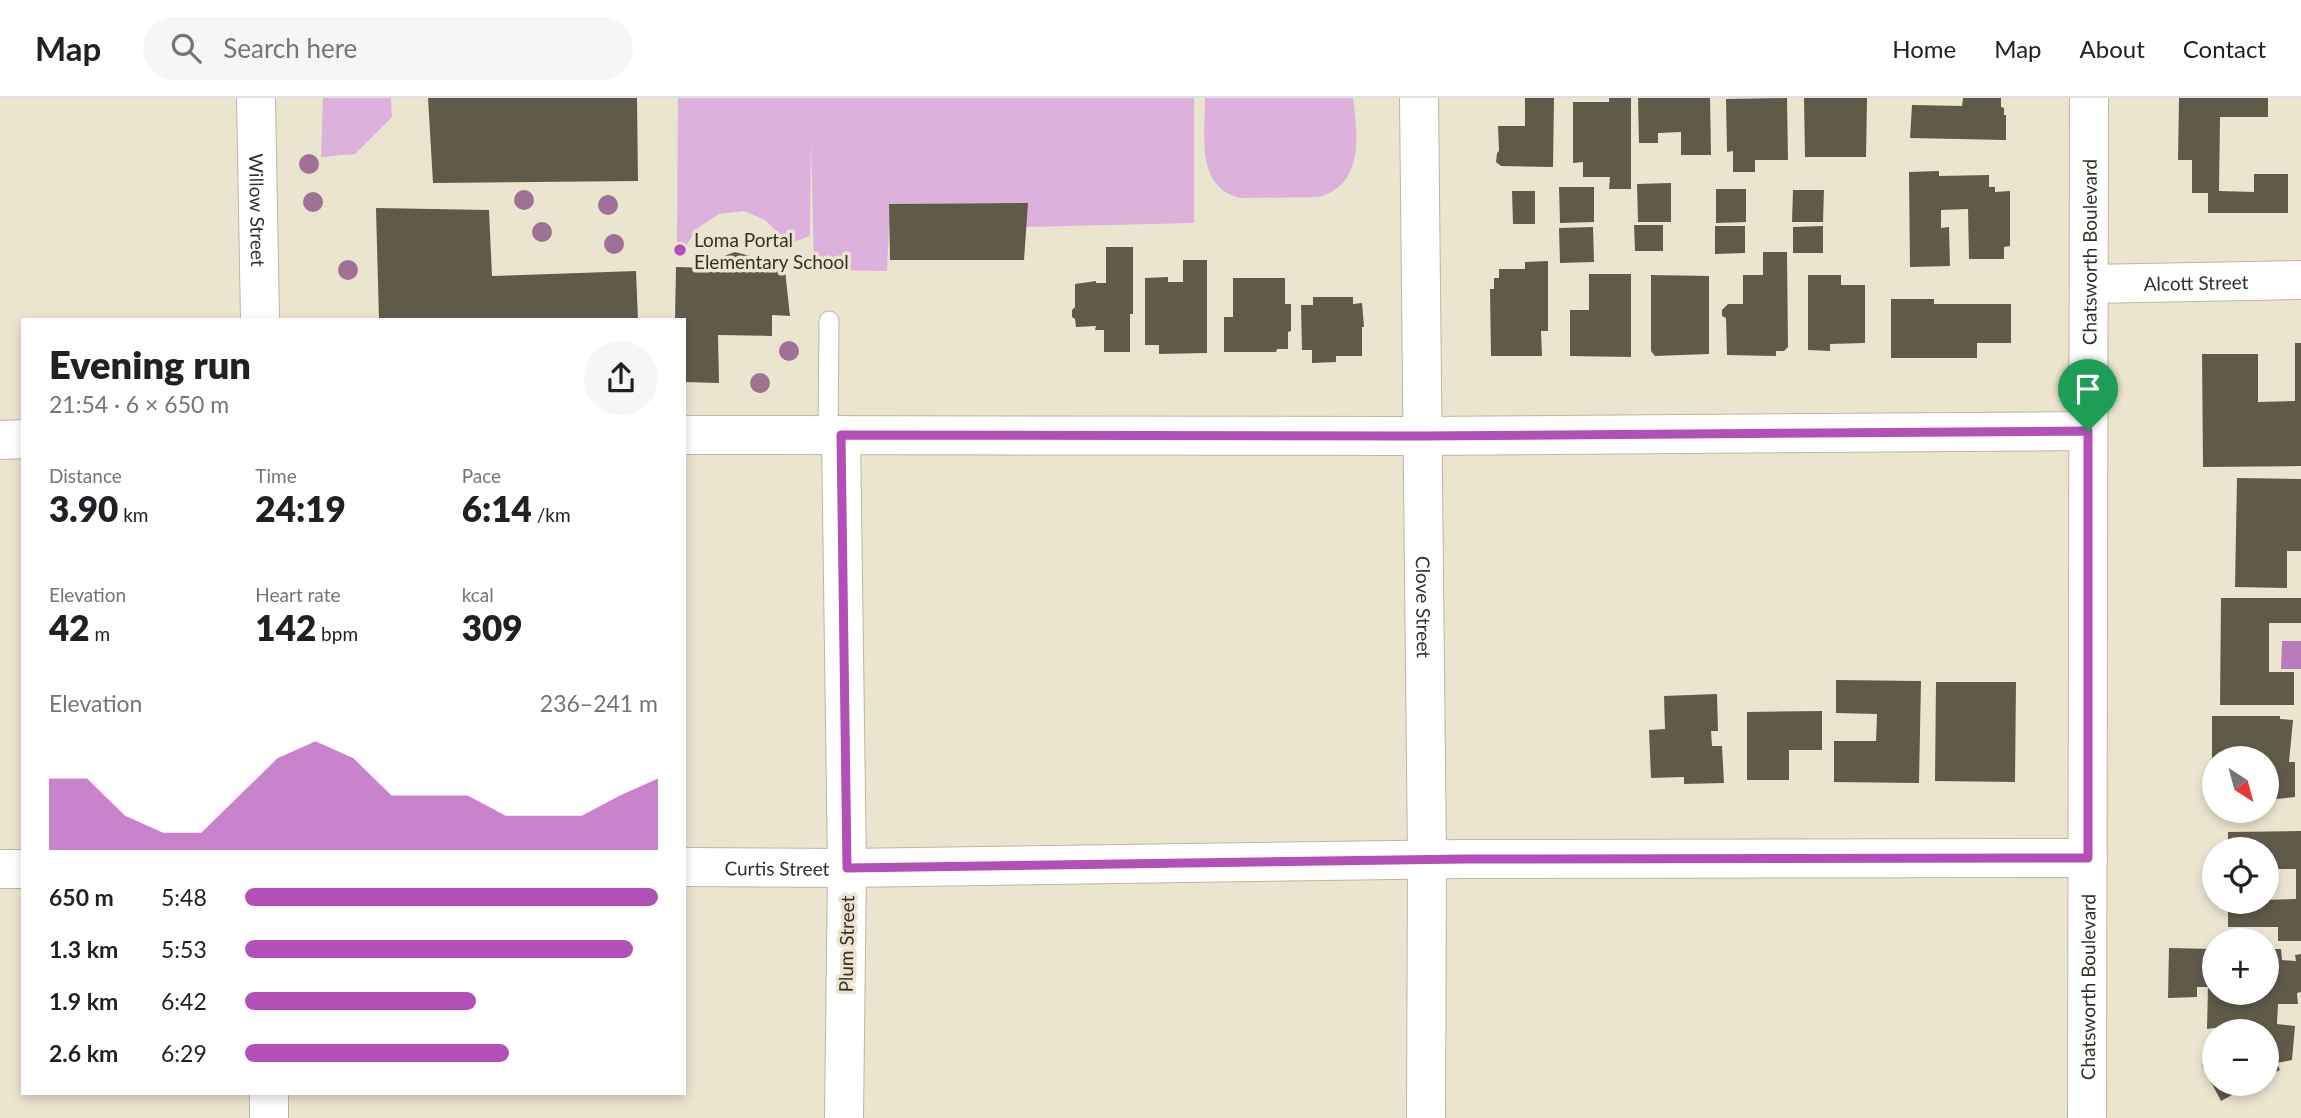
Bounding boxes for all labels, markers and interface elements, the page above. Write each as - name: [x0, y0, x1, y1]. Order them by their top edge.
- search box: [143, 17, 633, 80]
- text: Map: [35, 28, 101, 68]
- icon: search: [167, 29, 205, 67]
- text: Search here: [223, 32, 357, 64]
- text: Home: [1892, 34, 1956, 63]
- text: Map: [1994, 34, 2042, 63]
- text: About: [2080, 34, 2145, 63]
- text: Contact: [2183, 34, 2266, 63]
- street label: Willow Street: [245, 153, 271, 267]
- street label: Chatsworth Boulevard: [2077, 159, 2100, 345]
- place label: Loma Portal Elementary School: [694, 228, 849, 273]
- marker: Loma Portal Elementary School: [672, 242, 688, 258]
- street label: Alcott Street: [2143, 269, 2249, 294]
- text: Evening run: [49, 341, 251, 387]
- button: share: [584, 341, 658, 415]
- pin: [2058, 359, 2118, 431]
- icon: arrive: [2069, 370, 2107, 408]
- text: 21:54 · 6 × 650 m: [49, 390, 229, 418]
- text: Distance: [49, 464, 122, 487]
- text: Time: [255, 464, 297, 487]
- text: Pace: [462, 464, 501, 487]
- text: 3.90: [49, 487, 118, 529]
- text: 24:19: [255, 487, 346, 529]
- text: 6:14: [462, 487, 532, 529]
- text: km: [118, 503, 148, 526]
- text: /km: [532, 503, 571, 526]
- street label: Clove Street: [1412, 556, 1436, 658]
- text: Elevation: [49, 583, 126, 606]
- text: Heart rate: [255, 583, 341, 606]
- text: kcal: [462, 583, 494, 606]
- text: 42: [49, 606, 90, 648]
- text: 142: [255, 606, 316, 648]
- text: 309: [462, 606, 523, 648]
- text: m: [90, 622, 110, 645]
- text: bpm: [316, 622, 358, 645]
- text: Elevation: [49, 689, 142, 717]
- text: 236–241 m: [540, 689, 658, 717]
- north arrow: [2202, 746, 2278, 822]
- map controls: [2202, 746, 2279, 1096]
- button: locate: [2202, 837, 2279, 914]
- street label: Curtis Street: [724, 856, 830, 879]
- text: 650 m: [49, 883, 114, 911]
- text: 5:48: [161, 883, 207, 911]
- street label: Chatsworth Boulevard: [2076, 894, 2099, 1080]
- street label: Plum Street: [834, 895, 858, 993]
- button: +: [2202, 928, 2279, 1005]
- text: 1.3 km: [49, 935, 118, 963]
- text: 5:53: [161, 935, 207, 963]
- text: 1.9 km: [49, 987, 118, 1015]
- text: 6:42: [161, 987, 207, 1015]
- button: −: [2202, 1019, 2279, 1096]
- text: 2.6 km: [49, 1039, 118, 1067]
- text: 6:29: [161, 1039, 207, 1067]

